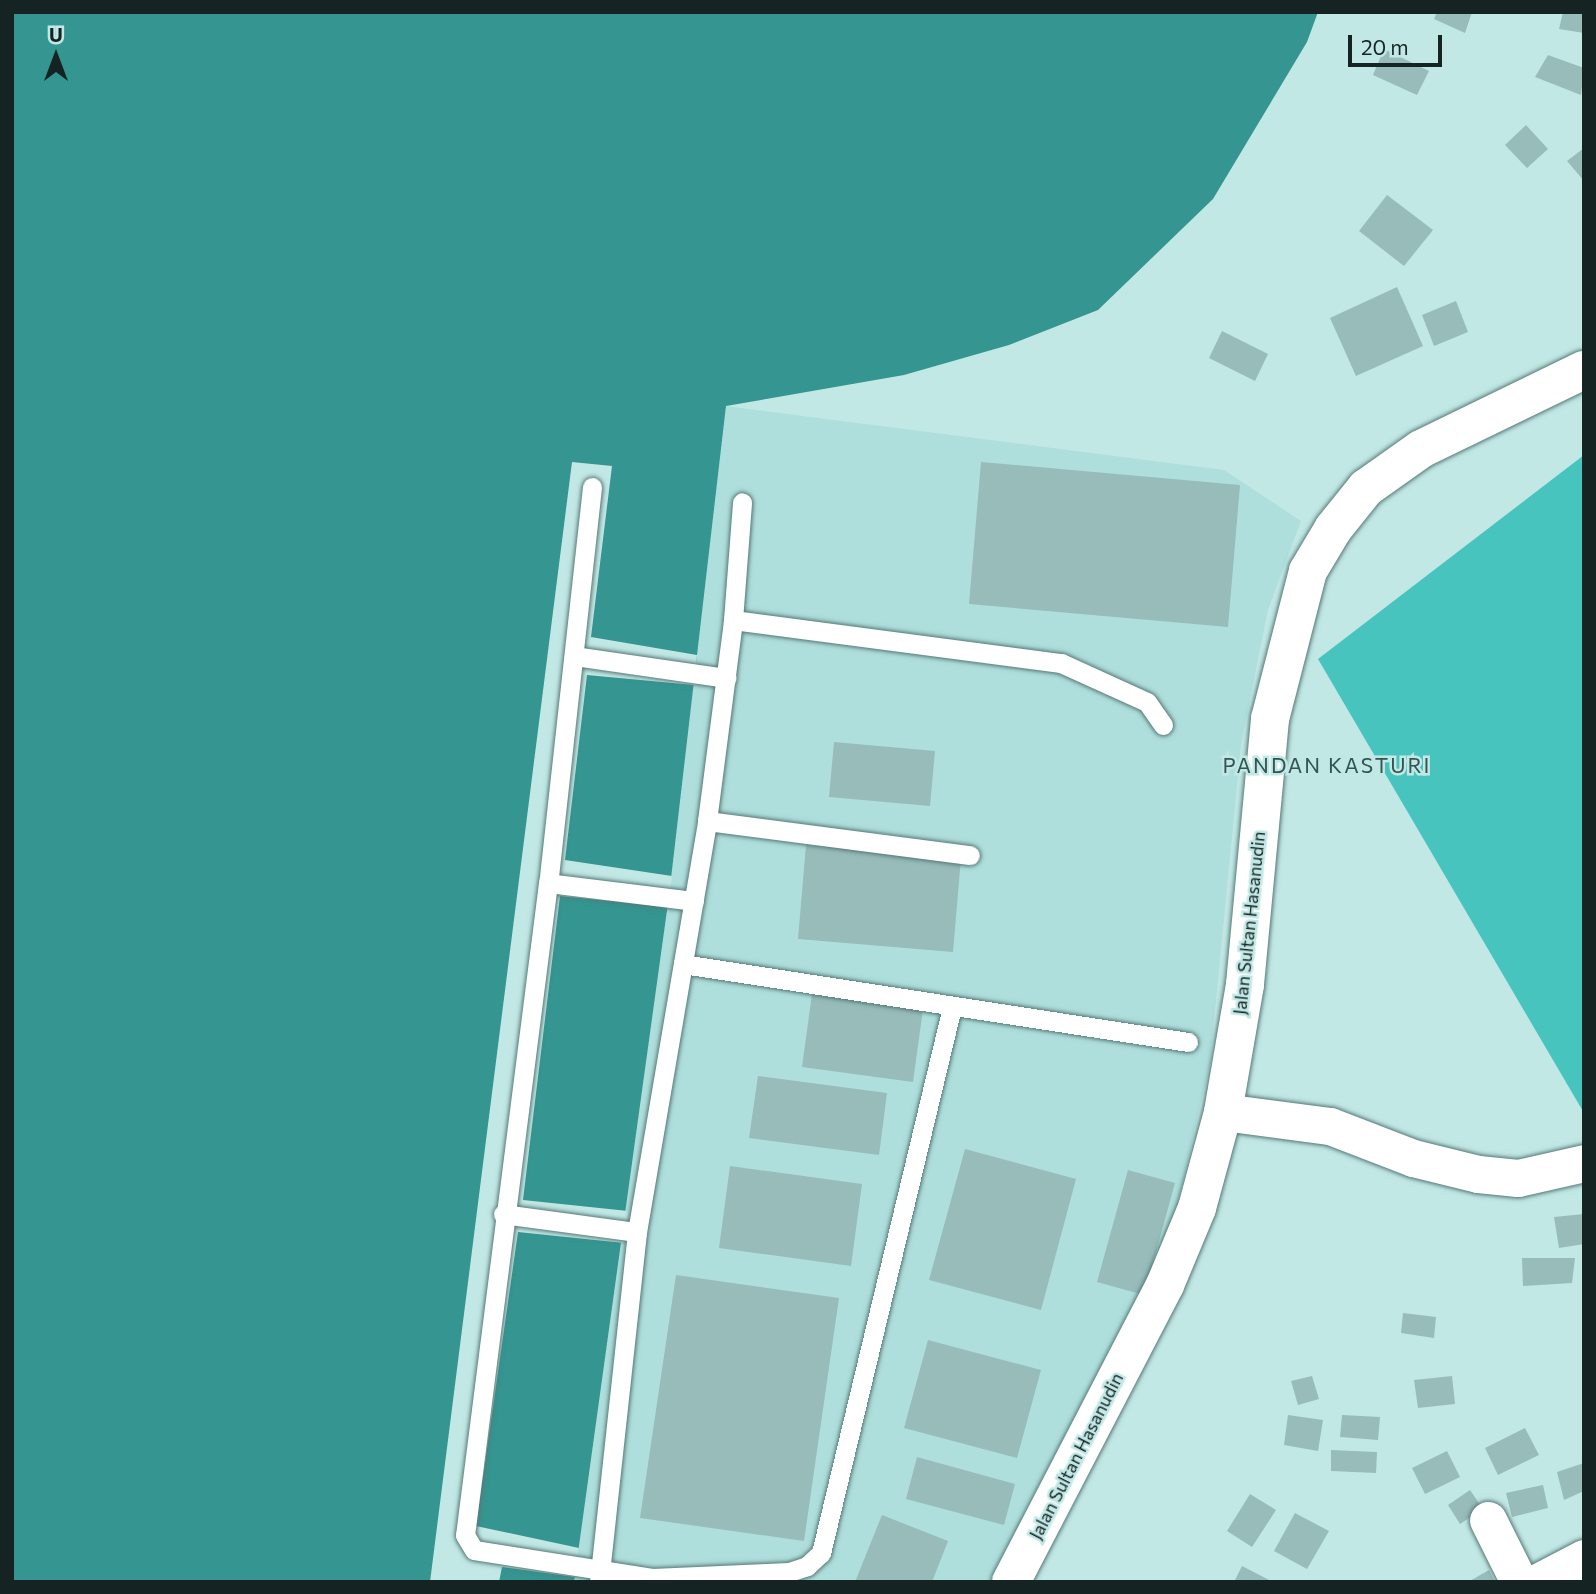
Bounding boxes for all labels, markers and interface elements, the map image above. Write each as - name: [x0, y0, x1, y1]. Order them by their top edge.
- north arrow: [21, 21, 91, 91]
- scale bar: [1351, 21, 1446, 65]
- text: U: [49, 23, 63, 46]
- text: 20 m: [1361, 34, 1409, 59]
- district label: PANDAN KASTURI: [1224, 752, 1430, 778]
- street label: Jalan Sultan Hasanudin: [1229, 830, 1269, 1016]
- street label: Jalan Sultan Hasanudin: [1025, 1369, 1127, 1543]

